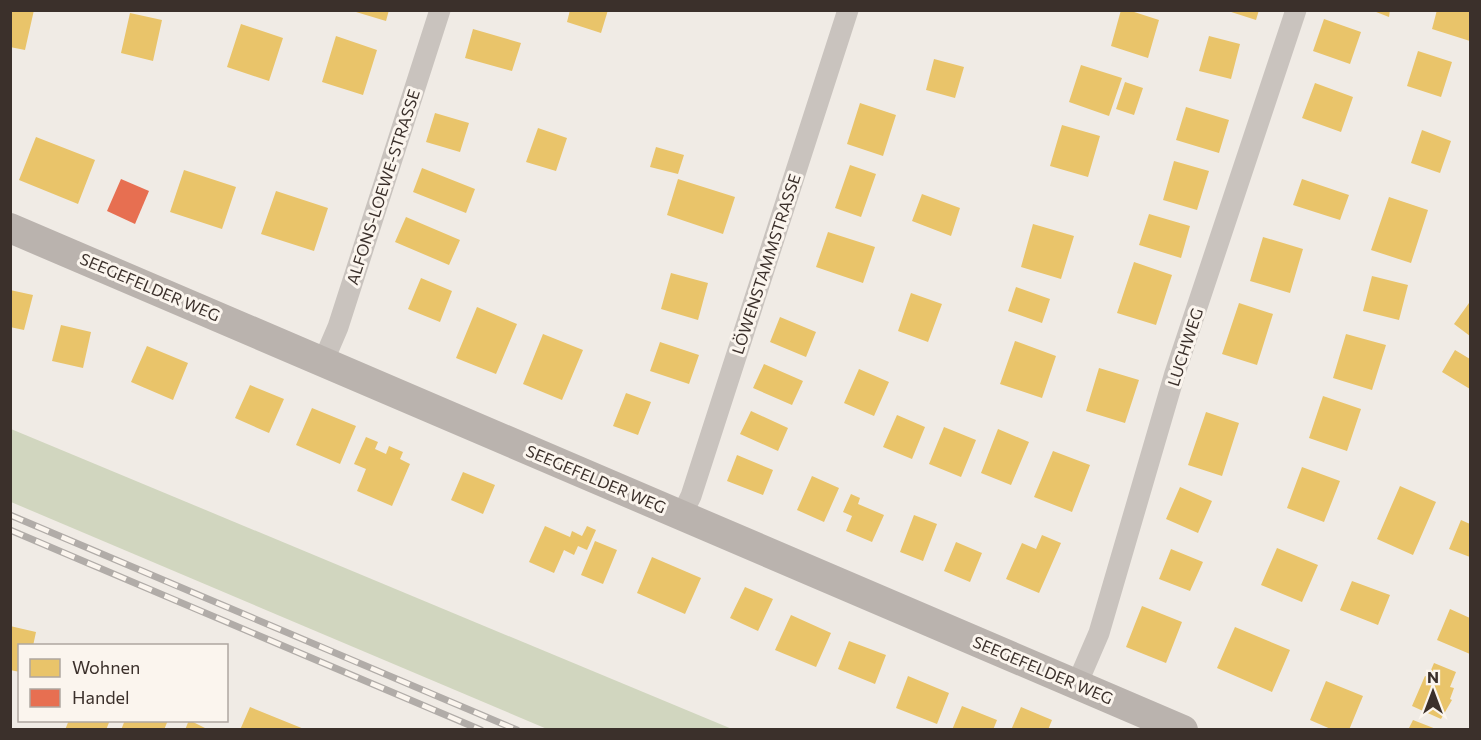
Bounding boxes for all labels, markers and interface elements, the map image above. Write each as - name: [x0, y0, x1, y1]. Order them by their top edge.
- street label: ALFONS-LOEWE-STRASSE: [342, 87, 423, 287]
- street label: LÖWENSTAMMSTRASSE: [727, 171, 804, 356]
- street label: SEEGEFELDER WEG: [77, 248, 223, 325]
- street label: LUCHWEG: [1163, 305, 1206, 388]
- street label: SEEGEFELDER WEG: [523, 440, 669, 517]
- street label: SEEGEFELDER WEG: [970, 631, 1116, 708]
- legend: [18, 644, 228, 722]
- text: Wohnen: [72, 656, 140, 678]
- north arrow: [1403, 662, 1463, 722]
- text: N: [1427, 667, 1439, 686]
- text: Handel: [72, 686, 130, 708]

